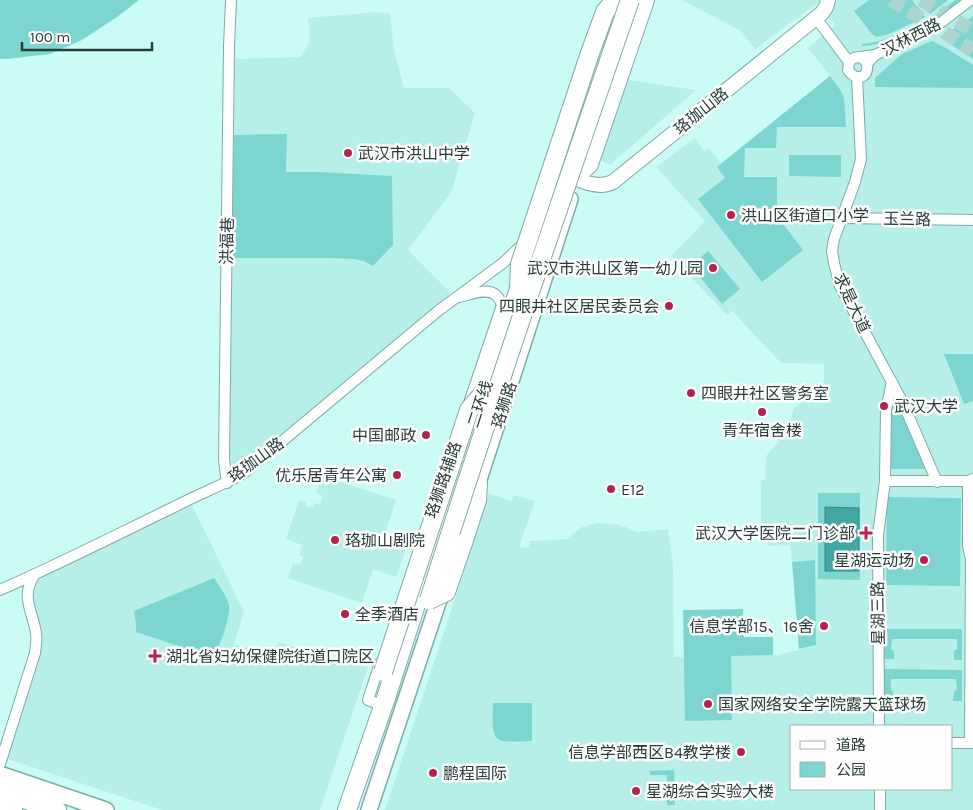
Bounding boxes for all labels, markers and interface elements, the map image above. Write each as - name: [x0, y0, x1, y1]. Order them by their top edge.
- street label: 汉林西路: [878, 14, 944, 60]
- scale bar: [22, 20, 152, 52]
- text: 100 m: [30, 28, 70, 46]
- street label: 珞珈山路: [670, 83, 732, 139]
- place label: 武汉市洪山中学: [358, 144, 470, 163]
- marker: 武汉市洪山中学: [342, 147, 354, 159]
- place label: 洪山区街道口小学: [741, 206, 869, 225]
- marker: 洪山区街道口小学: [725, 209, 737, 221]
- street label: 玉兰路: [883, 209, 931, 229]
- street label: 洪福巷: [217, 217, 237, 265]
- place label: 武汉市洪山区第一幼儿园: [527, 259, 703, 278]
- marker: 武汉市洪山区第一幼儿园: [707, 262, 719, 274]
- street label: 求是大道: [830, 270, 874, 336]
- place label: 四眼井社区居民委员会: [499, 297, 659, 316]
- marker: 四眼井社区居民委员会: [663, 300, 675, 312]
- street label: 二环线: [464, 378, 496, 430]
- street label: 珞狮路: [488, 379, 520, 431]
- place label: 四眼井社区警务室: [701, 384, 829, 403]
- marker: 四眼井社区警务室: [685, 387, 697, 399]
- place label: 武汉大学: [894, 397, 958, 416]
- marker: 武汉大学: [878, 400, 890, 412]
- marker: 青年宿舍楼: [756, 406, 768, 418]
- place label: 青年宿舍楼: [722, 421, 802, 440]
- place label: 中国邮政: [352, 426, 416, 445]
- marker: 中国邮政: [420, 429, 432, 441]
- street label: 珞珈山路: [225, 434, 287, 486]
- street label: 珞狮路辅路: [421, 439, 465, 521]
- place label: 优乐居青年公寓: [275, 466, 387, 485]
- marker: 优乐居青年公寓: [391, 469, 403, 481]
- place label: E12: [621, 480, 645, 499]
- marker: E12: [605, 483, 617, 495]
- place label: 武汉大学医院二门诊部: [695, 524, 855, 543]
- marker: 武汉大学医院二门诊部: [859, 526, 873, 540]
- place label: 珞珈山剧院: [345, 531, 425, 550]
- marker: 珞珈山剧院: [329, 534, 341, 546]
- place label: 星湖运动场: [834, 551, 914, 570]
- marker: 星湖运动场: [918, 554, 930, 566]
- street label: 星湖三路: [868, 581, 888, 645]
- place label: 全季酒店: [355, 605, 419, 624]
- marker: 全季酒店: [339, 608, 351, 620]
- place label: 信息学部15、16舍: [689, 617, 814, 636]
- marker: 信息学部15、16舍: [818, 620, 830, 632]
- place label: 湖北省妇幼保健院街道口院区: [166, 647, 374, 666]
- marker: 湖北省妇幼保健院街道口院区: [148, 649, 162, 663]
- place label: 国家网络安全学院露天篮球场: [718, 695, 926, 714]
- marker: 国家网络安全学院露天篮球场: [702, 698, 714, 710]
- legend: [790, 725, 953, 790]
- text: 道路: [836, 736, 866, 754]
- place label: 信息学部西区B4教学楼: [568, 743, 731, 762]
- marker: 信息学部西区B4教学楼: [735, 746, 747, 758]
- text: 公园: [836, 761, 866, 779]
- place label: 鹏程国际: [443, 764, 507, 783]
- marker: 鹏程国际: [427, 767, 439, 779]
- place label: 星湖综合实验大楼: [646, 782, 774, 801]
- marker: 星湖综合实验大楼: [630, 785, 642, 797]

